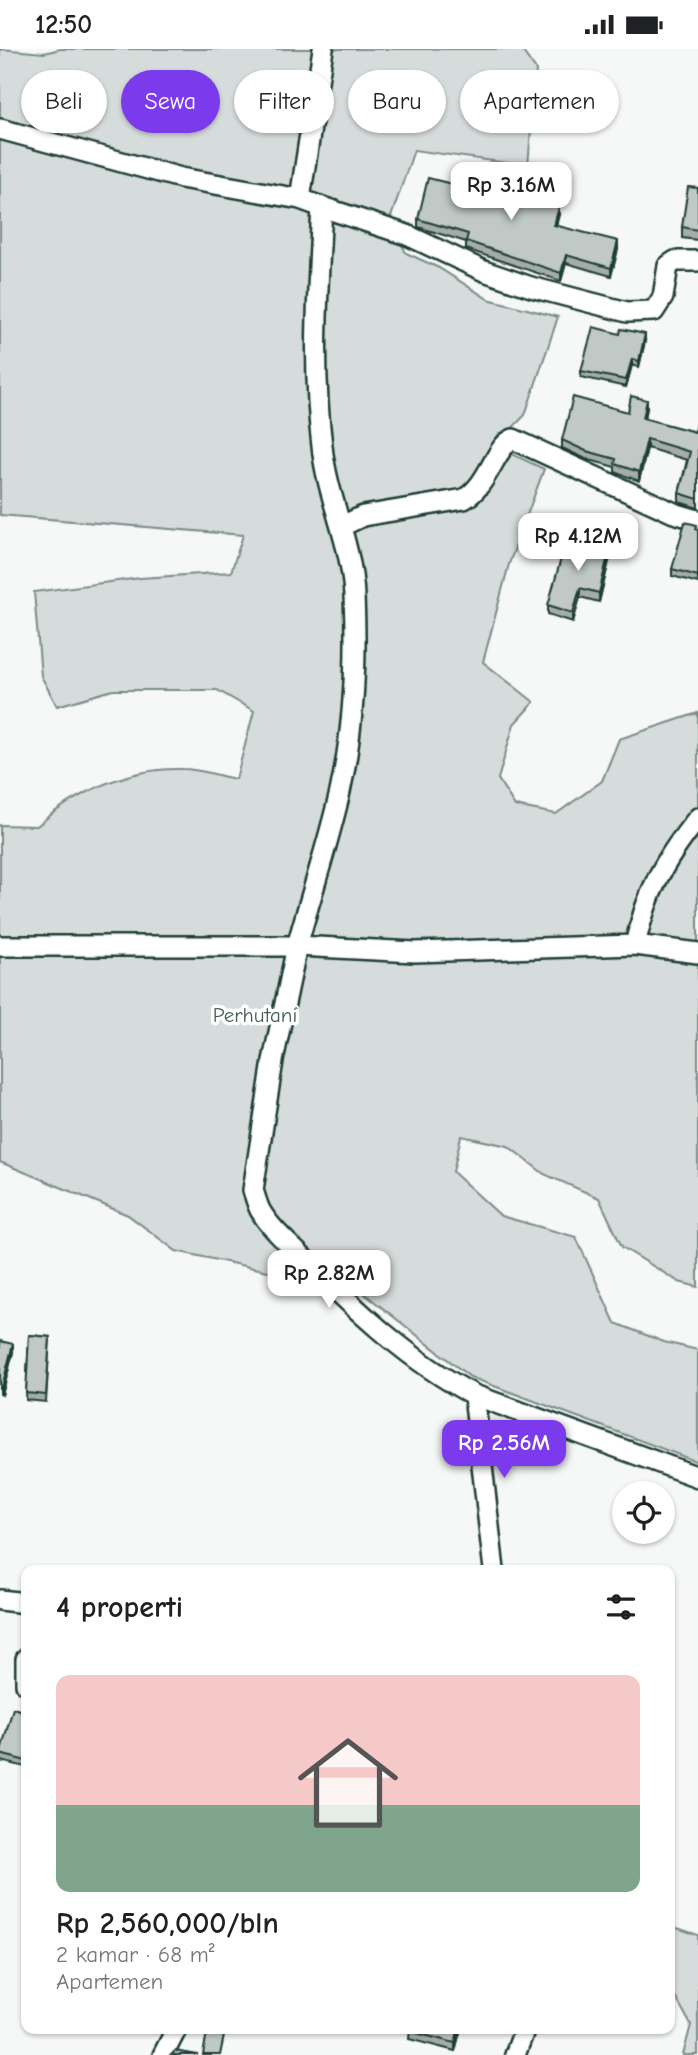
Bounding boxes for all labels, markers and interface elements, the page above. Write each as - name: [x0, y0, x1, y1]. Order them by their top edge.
- text: 12:50: [35, 10, 92, 40]
- chip: Beli: [21, 70, 107, 133]
- chip: Sewa: [121, 70, 220, 133]
- chip: Filter: [234, 70, 334, 133]
- chip: Baru: [348, 70, 446, 133]
- chip: Apartemen: [460, 70, 619, 133]
- pin: Rp 3.16M: [439, 163, 583, 222]
- text: Rp 3.16M: [467, 171, 555, 198]
- pin: Rp 4.12M: [506, 513, 650, 573]
- text: Rp 4.12M: [534, 522, 622, 549]
- park label: Perhutani: [213, 1003, 297, 1027]
- pin: Rp 2.82M: [257, 1251, 401, 1310]
- text: Rp 2.82M: [284, 1259, 374, 1286]
- pin: Rp 2.56M: [432, 1421, 576, 1480]
- text: Rp 2.56M: [458, 1429, 550, 1456]
- map controls: [612, 1481, 675, 1544]
- button: locate: [612, 1481, 675, 1544]
- icon: filters: [602, 1588, 640, 1626]
- text: 4 properti: [56, 1590, 183, 1625]
- icon: home: [285, 1720, 411, 1846]
- text: Rp 2,560,000/bln: [56, 1906, 279, 1941]
- text: 2 kamar · 68 m²: [56, 1941, 214, 1968]
- text: Apartemen: [56, 1968, 163, 1995]

